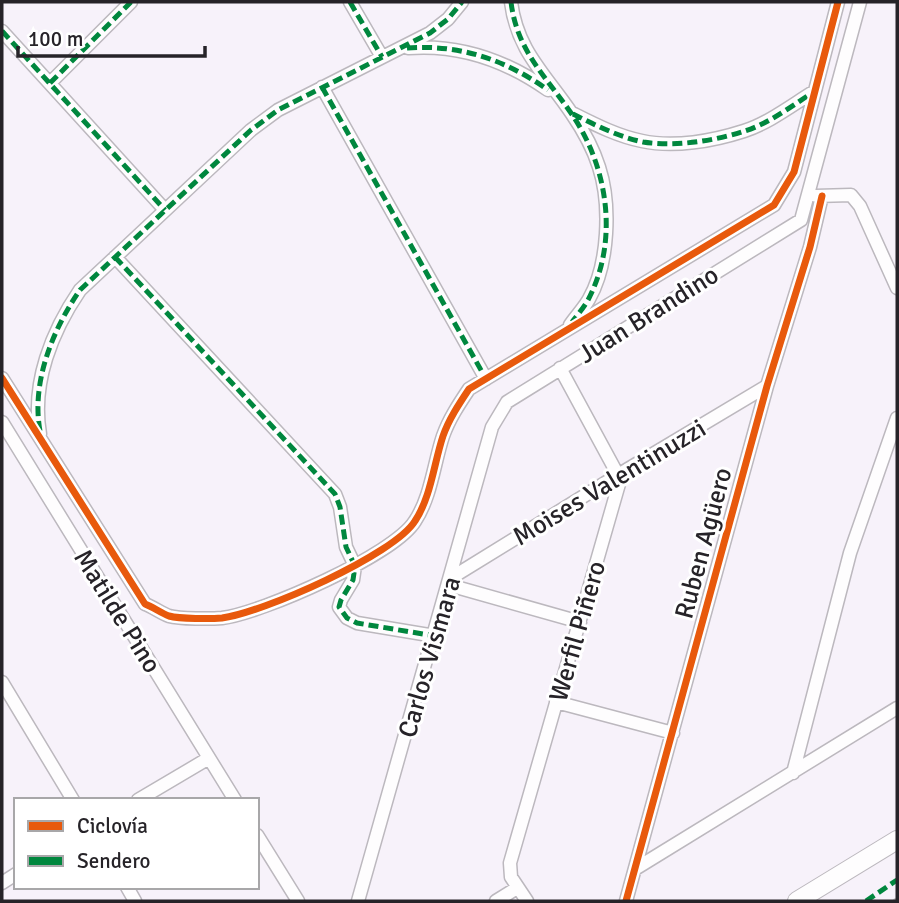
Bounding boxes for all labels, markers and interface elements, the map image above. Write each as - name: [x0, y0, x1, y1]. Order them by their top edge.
- scale bar: [18, 14, 205, 58]
- text: 100 m: [28, 26, 83, 52]
- street label: Juan Brandino: [572, 259, 725, 371]
- street label: Moises Valentinuzzi: [507, 413, 712, 553]
- street label: Ruben Agüero: [668, 464, 739, 622]
- street label: Matilde Pino: [67, 544, 168, 679]
- street label: Werfil Piñero: [543, 557, 613, 705]
- street label: Carlos Vismara: [392, 573, 468, 742]
- legend: [14, 798, 259, 889]
- text: Ciclovía: [77, 813, 148, 839]
- text: Sendero: [77, 848, 151, 874]

